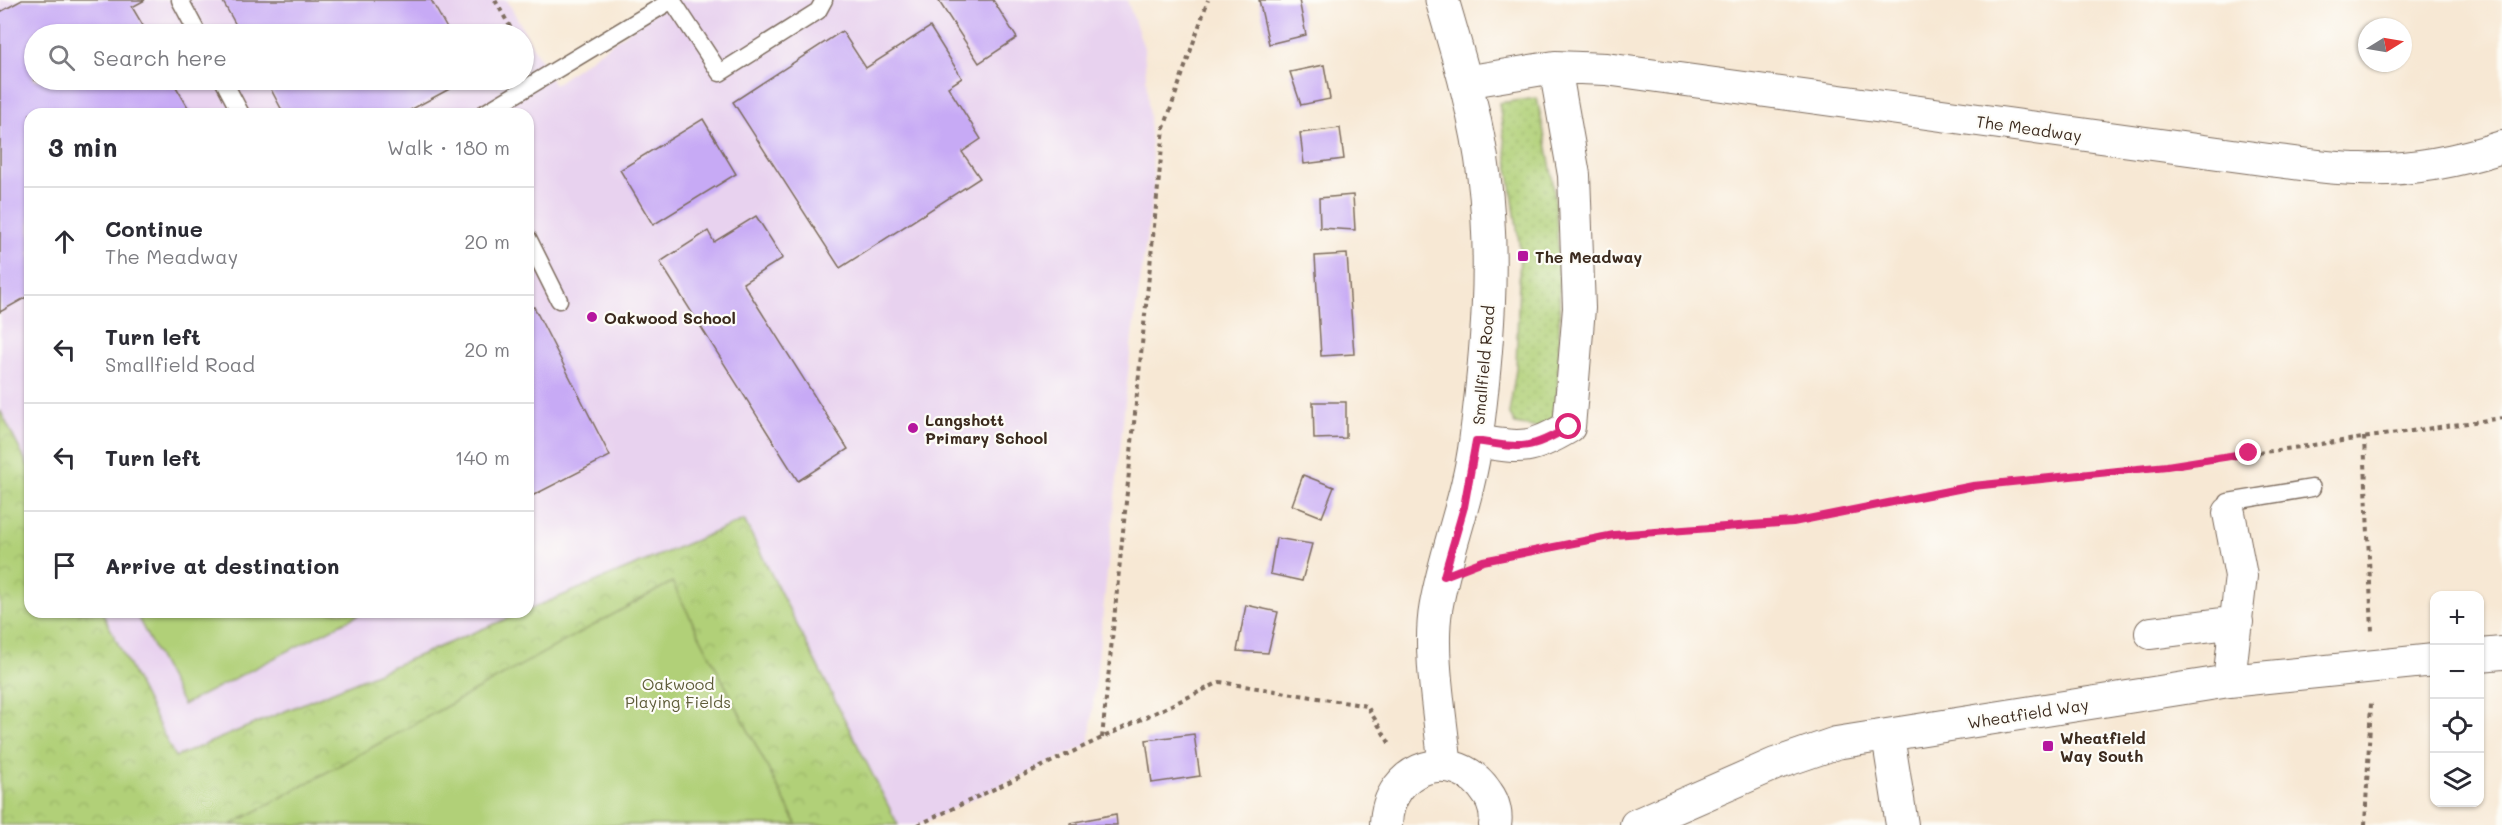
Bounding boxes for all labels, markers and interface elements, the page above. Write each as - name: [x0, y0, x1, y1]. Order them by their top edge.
- north arrow: [2358, 18, 2412, 72]
- search box: [24, 24, 534, 90]
- icon: search: [45, 41, 78, 74]
- text: Search here: [93, 43, 227, 72]
- street label: The Meadway: [1975, 110, 2083, 146]
- text: 3 min: [48, 130, 117, 164]
- text: Walk · 180 m: [387, 134, 510, 160]
- text: Continue: [105, 214, 203, 243]
- icon: ahead: [48, 225, 81, 258]
- text: 20 m: [464, 228, 510, 254]
- text: The Meadway: [105, 243, 238, 269]
- place label: The Meadway: [1535, 246, 1643, 267]
- marker: The Meadway: [1516, 249, 1530, 263]
- street label: Smallfield Road: [1467, 304, 1499, 426]
- place label: Oakwood School: [604, 307, 736, 328]
- marker: Oakwood School: [585, 310, 599, 324]
- text: Turn left: [105, 322, 201, 351]
- icon: left: [48, 333, 81, 366]
- text: 20 m: [464, 336, 510, 362]
- text: Smallfield Road: [105, 351, 255, 377]
- place label: Langshott Primary School: [925, 409, 1048, 448]
- route start: [1555, 413, 1581, 439]
- marker: Langshott Primary School: [906, 421, 920, 435]
- route end: [2235, 439, 2261, 465]
- icon: left: [48, 441, 81, 474]
- text: Turn left: [105, 443, 201, 472]
- text: 140 m: [455, 444, 510, 470]
- icon: arrive: [48, 549, 81, 582]
- text: Arrive at destination: [105, 551, 340, 580]
- map controls: [2430, 591, 2484, 807]
- button: +: [2430, 591, 2484, 645]
- button: −: [2430, 645, 2484, 699]
- park label: Oakwood Playing Fields: [625, 673, 731, 712]
- street label: Wheatfield Way: [1966, 693, 2090, 733]
- button: locate: [2430, 699, 2484, 753]
- place label: Wheatfield Way South: [2060, 727, 2146, 766]
- marker: Wheatfield Way South: [2041, 739, 2055, 753]
- button: layers: [2430, 753, 2484, 807]

